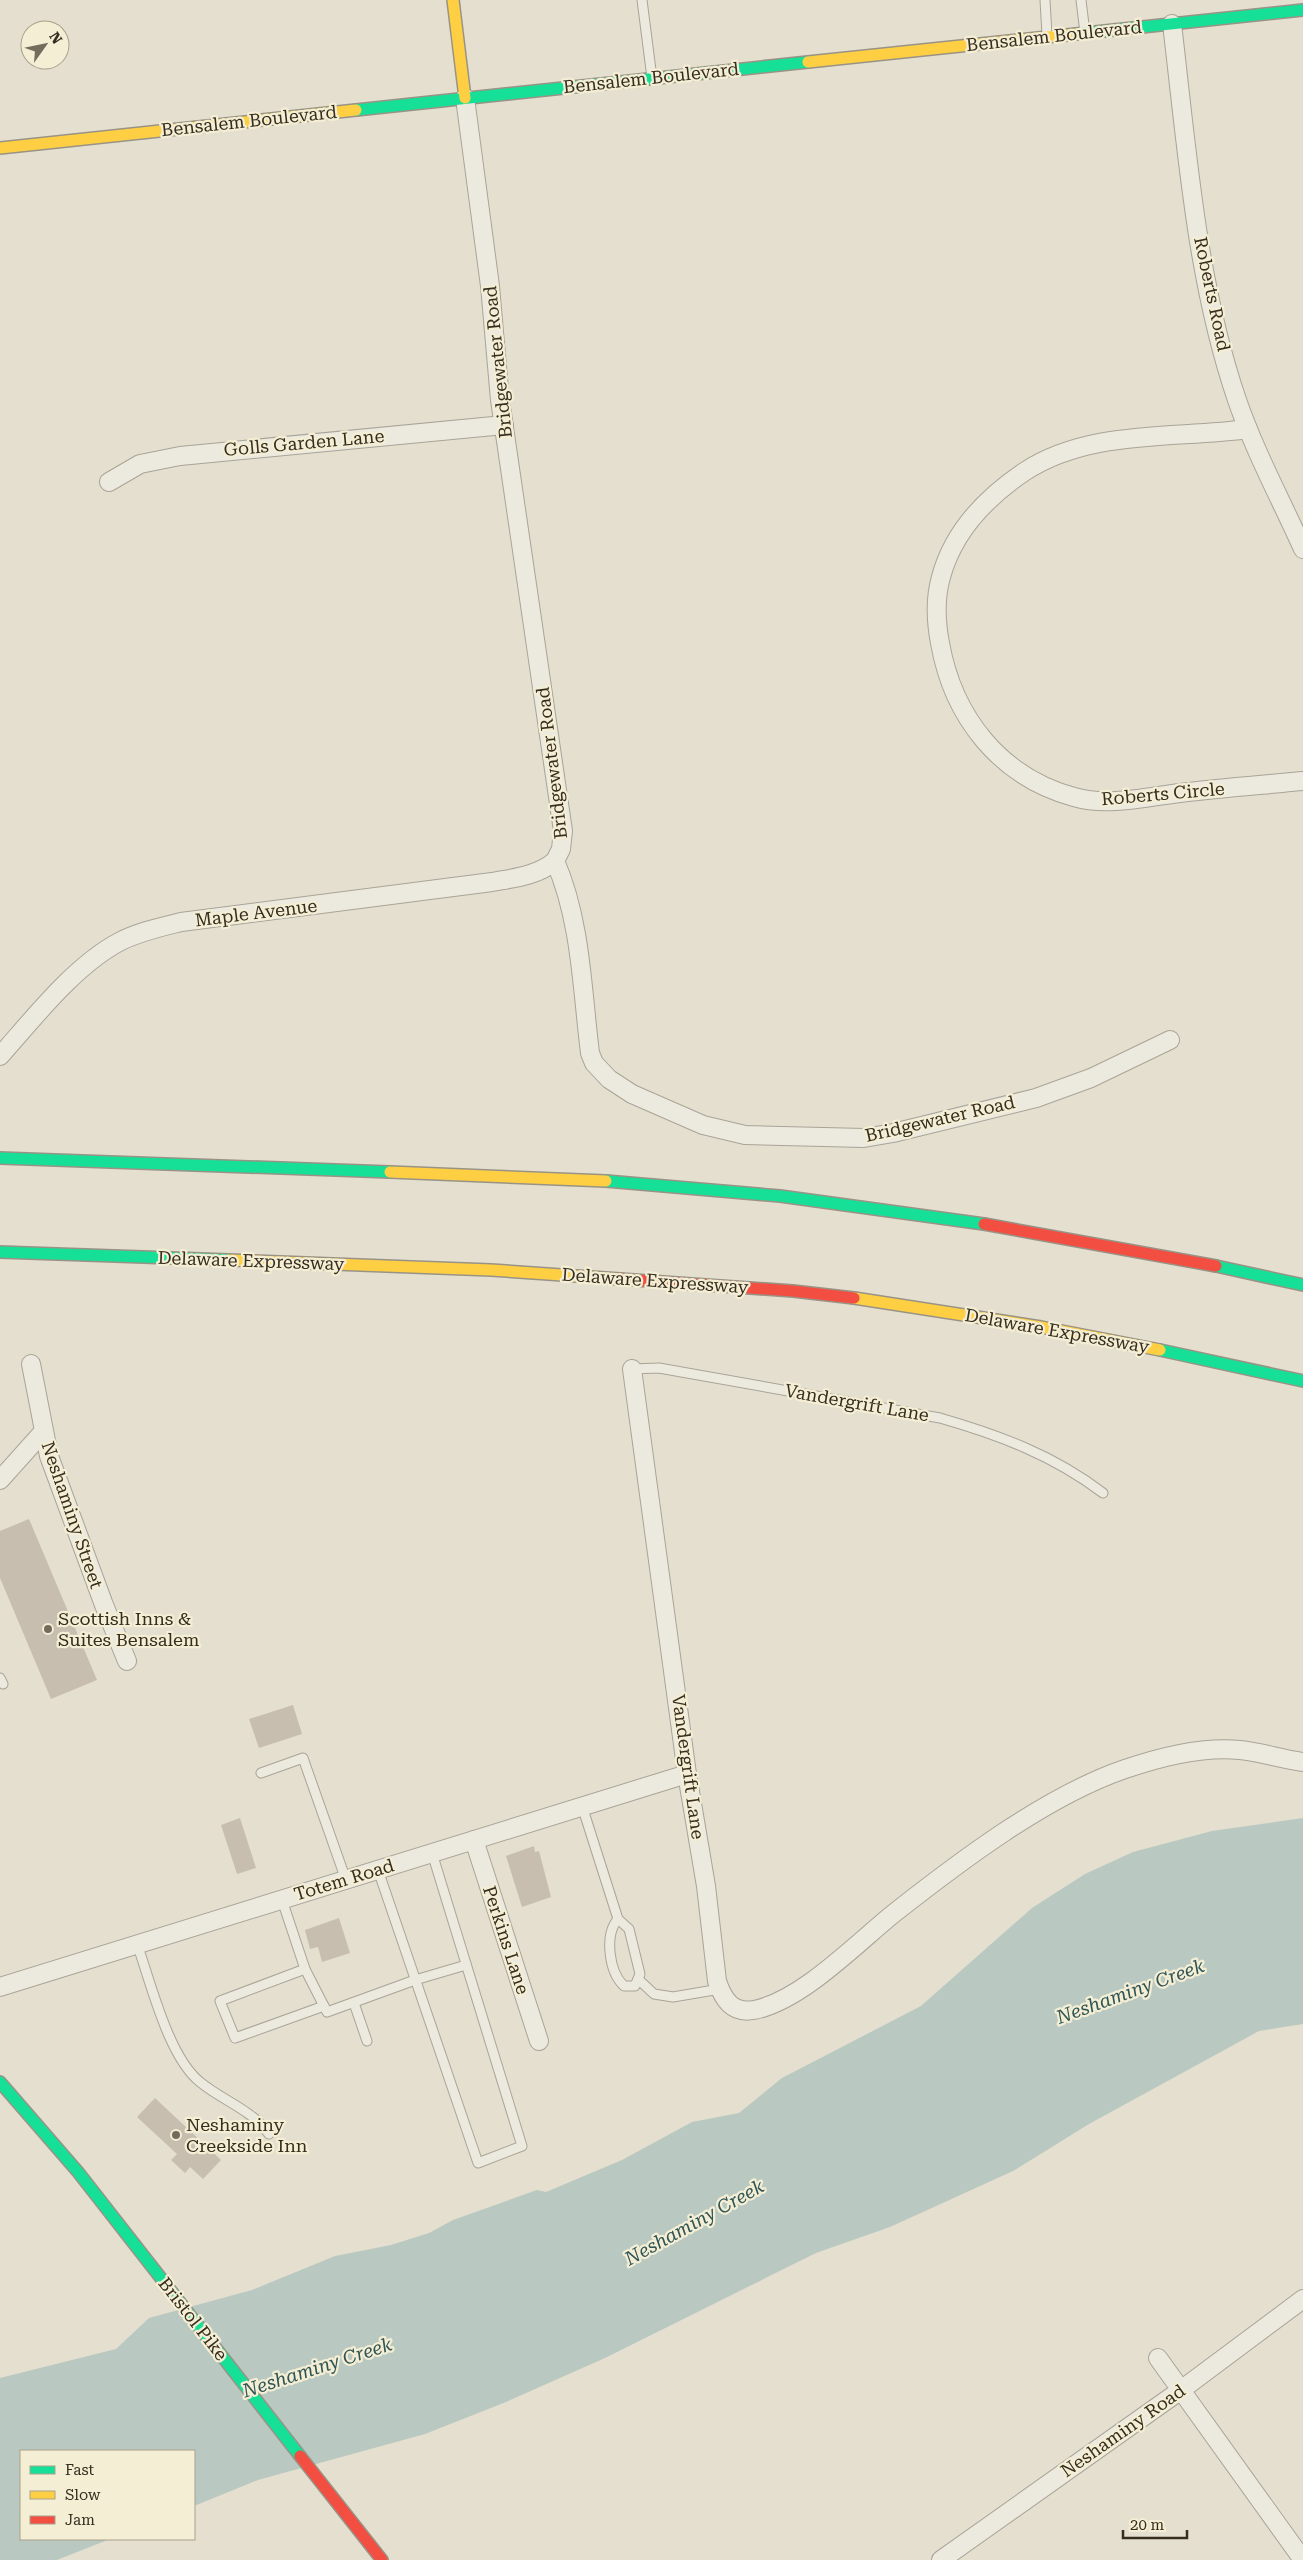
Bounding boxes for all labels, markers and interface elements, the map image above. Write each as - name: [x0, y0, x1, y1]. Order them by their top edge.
- street label: Bensalem Boulevard: [965, 16, 1143, 55]
- north arrow: [20, 20, 70, 70]
- text: N: [46, 29, 66, 47]
- street label: Bensalem Boulevard: [562, 58, 740, 97]
- street label: Bensalem Boulevard: [160, 101, 338, 140]
- street label: Roberts Road: [1190, 235, 1235, 354]
- street label: Bridgewater Road: [479, 284, 516, 439]
- street label: Golls Garden Lane: [223, 425, 385, 460]
- street label: Bridgewater Road: [532, 685, 571, 840]
- street label: Roberts Circle: [1100, 778, 1226, 809]
- street label: Maple Avenue: [194, 895, 318, 930]
- street label: Bridgewater Road: [863, 1091, 1017, 1146]
- street label: Delaware Expressway: [157, 1247, 345, 1274]
- street label: Delaware Expressway: [561, 1264, 749, 1298]
- street label: Delaware Expressway: [963, 1304, 1151, 1357]
- street label: Vandergrift Lane: [783, 1379, 931, 1426]
- street label: Neshaminy Street: [37, 1438, 108, 1592]
- place label: Scottish Inns & Suites Bensalem: [58, 1608, 199, 1650]
- marker: Scottish Inns & Suites Bensalem: [42, 1623, 54, 1635]
- street label: Vandergrift Lane: [668, 1693, 709, 1841]
- street label: Totem Road: [291, 1854, 397, 1905]
- street label: Perkins Lane: [479, 1883, 534, 1997]
- water label: Neshaminy Creek: [1052, 1954, 1208, 2029]
- place label: Neshaminy Creekside Inn: [186, 2114, 308, 2156]
- marker: Neshaminy Creekside Inn: [170, 2129, 182, 2141]
- water label: Neshaminy Creek: [620, 2174, 769, 2271]
- street label: Bristol Pike: [154, 2273, 232, 2365]
- water label: Neshaminy Creek: [239, 2332, 395, 2403]
- street label: Neshaminy Road: [1056, 2380, 1189, 2481]
- legend: [20, 2450, 195, 2540]
- text: Fast: [65, 2461, 95, 2479]
- text: Slow: [65, 2486, 101, 2504]
- scale bar: [1123, 2508, 1187, 2540]
- text: Jam: [65, 2511, 95, 2529]
- text: 20 m: [1130, 2516, 1165, 2534]

